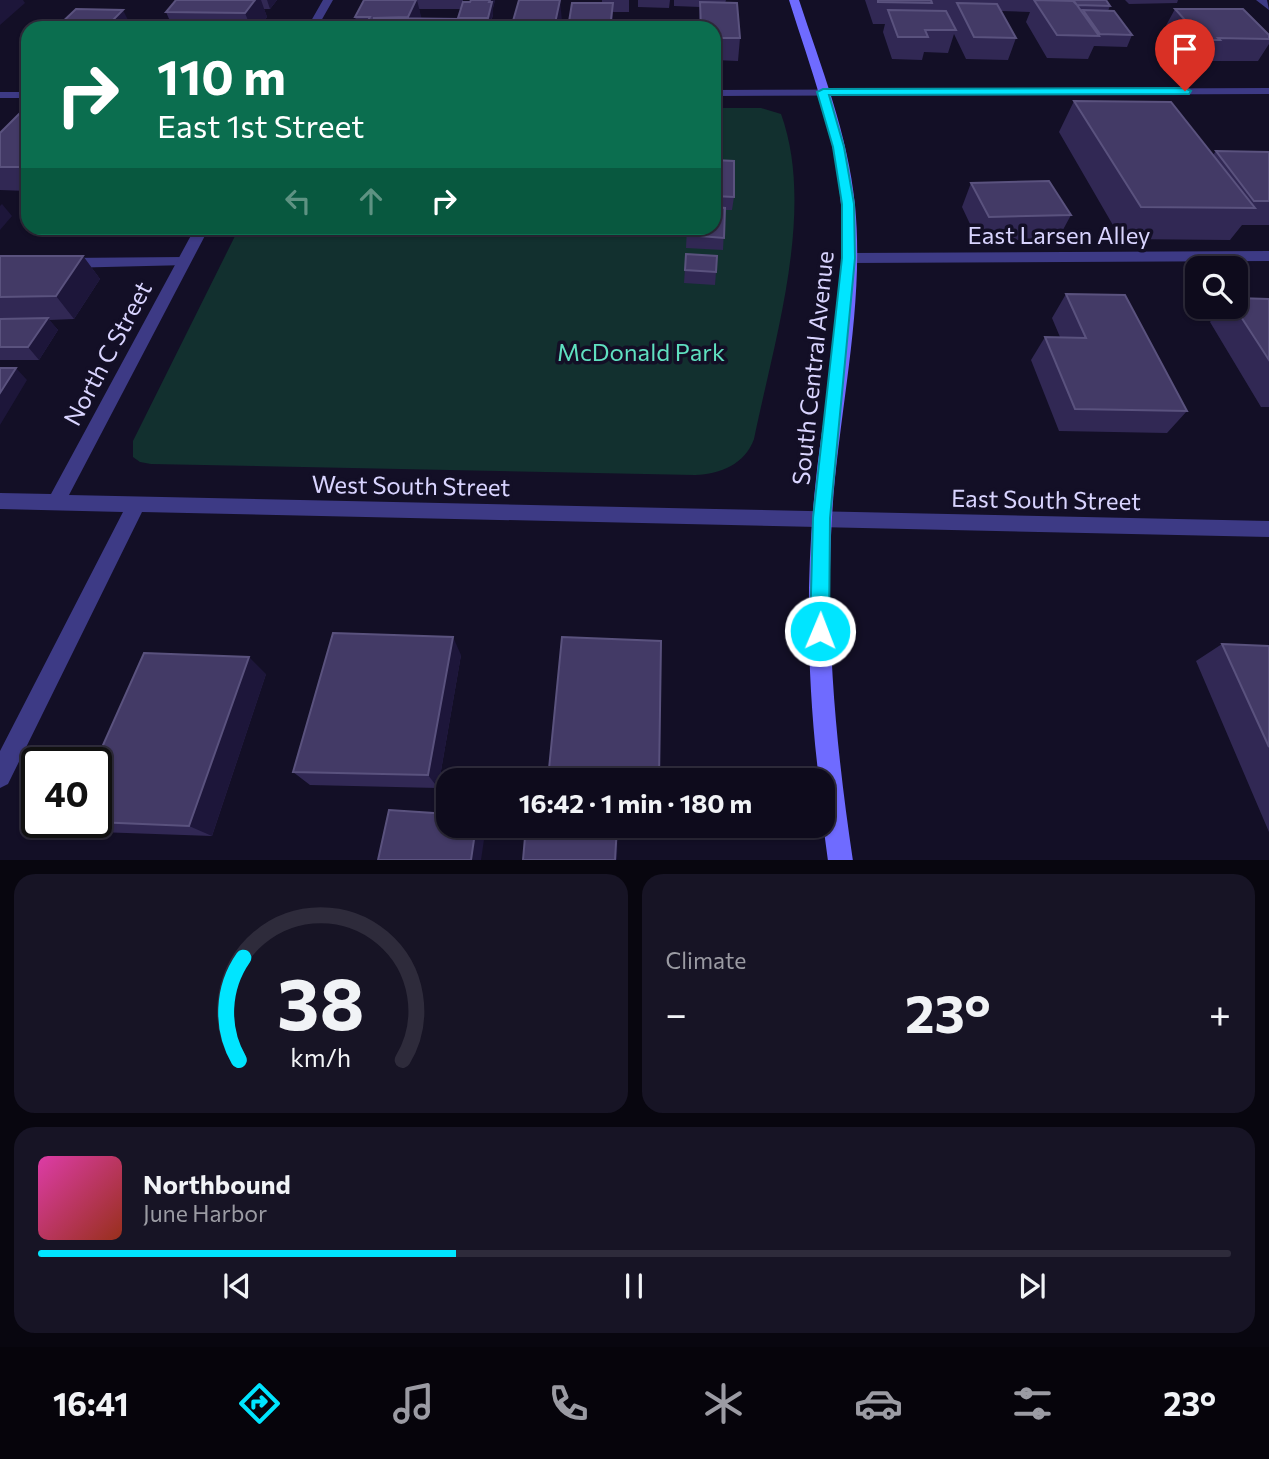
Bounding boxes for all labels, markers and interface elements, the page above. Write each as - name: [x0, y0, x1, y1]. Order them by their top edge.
- pin: [1155, 19, 1215, 91]
- icon: arrive: [1166, 30, 1204, 68]
- text: 110 m: [157, 45, 286, 105]
- icon: right: [42, 49, 133, 140]
- text: East 1st Street: [157, 105, 364, 145]
- icon: left: [279, 182, 317, 220]
- icon: ahead: [352, 182, 390, 220]
- icon: right: [425, 182, 463, 220]
- street label: East Larsen Alley: [967, 220, 1151, 249]
- street label: South Central Avenue: [785, 249, 839, 487]
- map controls: [1185, 256, 1248, 319]
- button: search: [1185, 256, 1248, 319]
- street label: North C Street: [57, 276, 157, 430]
- park label: McDonald Park: [557, 337, 725, 366]
- street label: West South Street: [311, 469, 511, 501]
- street label: East South Street: [951, 483, 1141, 515]
- position arrow: [783, 594, 857, 668]
- speed limit sign: 40: [21, 747, 112, 838]
- text: 16:42 · 1 min · 180 m: [519, 787, 752, 818]
- text: Climate: [666, 946, 747, 974]
- text: 38: [277, 956, 364, 1045]
- text: 23°: [905, 980, 991, 1044]
- text: −: [666, 989, 687, 1036]
- text: +: [1209, 989, 1231, 1036]
- text: km/h: [290, 1041, 351, 1071]
- text: Northbound: [143, 1168, 291, 1199]
- text: June Harbor: [143, 1199, 267, 1227]
- icon: previous: [218, 1267, 256, 1305]
- icon: pause: [615, 1267, 653, 1305]
- icon: next: [1013, 1267, 1051, 1305]
- icon: directions: [235, 1379, 284, 1428]
- icon: music: [389, 1379, 438, 1428]
- icon: phone: [544, 1379, 593, 1428]
- icon: climate: [699, 1379, 748, 1428]
- icon: car: [854, 1379, 903, 1428]
- icon: filters: [1008, 1379, 1057, 1428]
- text: 16:41: [53, 1383, 129, 1423]
- text: 23°: [1163, 1383, 1216, 1423]

